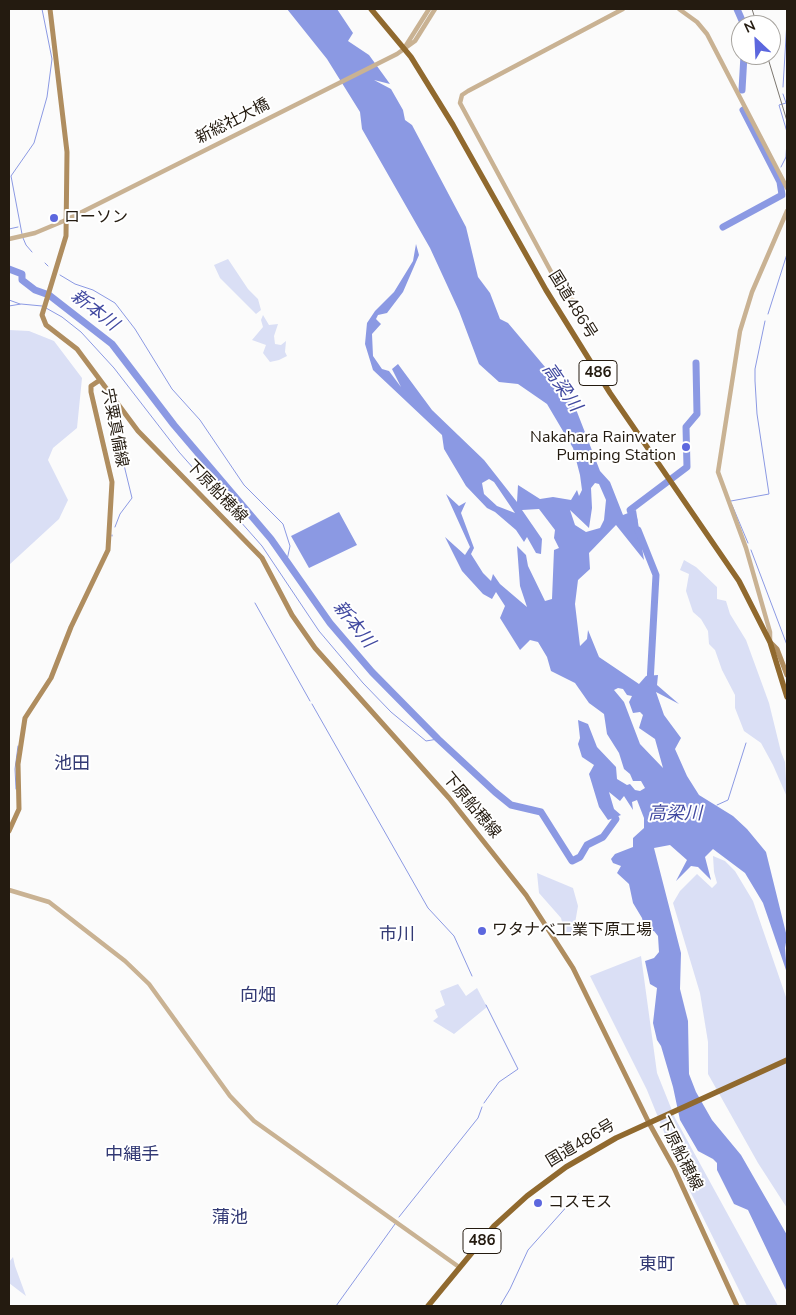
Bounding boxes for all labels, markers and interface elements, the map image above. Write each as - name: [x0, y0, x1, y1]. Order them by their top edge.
- north arrow: [731, 15, 781, 65]
- text: N: [741, 16, 759, 38]
- street label: 新総社大橋: [193, 95, 273, 149]
- place label: ローソン: [64, 208, 128, 228]
- marker: ローソン: [48, 212, 60, 224]
- street label: 国道486号: [544, 267, 600, 343]
- water label: 新本川: [66, 286, 122, 336]
- water label: 高梁川: [537, 360, 585, 416]
- road number: 486: [579, 360, 617, 386]
- street label: 宍粟真備線: [97, 387, 131, 469]
- place label: Nakahara Rainwater Pumping Station: [530, 428, 676, 466]
- marker: Nakahara Rainwater Pumping Station: [680, 441, 692, 453]
- street label: 下原船穂線: [181, 457, 251, 527]
- water label: 新本川: [328, 597, 378, 653]
- district label: 池田: [54, 754, 90, 776]
- street label: 下原船穂線: [438, 769, 504, 843]
- water label: 高梁川: [648, 804, 702, 826]
- place label: ワタナベ工業下原工場: [492, 921, 652, 941]
- district label: 市川: [379, 925, 415, 947]
- marker: ワタナベ工業下原工場: [476, 925, 488, 937]
- district label: 向畑: [240, 986, 276, 1008]
- street label: 下原船穂線: [652, 1114, 706, 1194]
- street label: 国道486号: [543, 1116, 619, 1172]
- district label: 中縄手: [105, 1145, 159, 1167]
- place label: コスモス: [548, 1193, 612, 1213]
- marker: コスモス: [532, 1197, 544, 1209]
- district label: 蒲池: [212, 1208, 248, 1230]
- road number: 486: [463, 1228, 501, 1254]
- district label: 東町: [639, 1255, 675, 1277]

